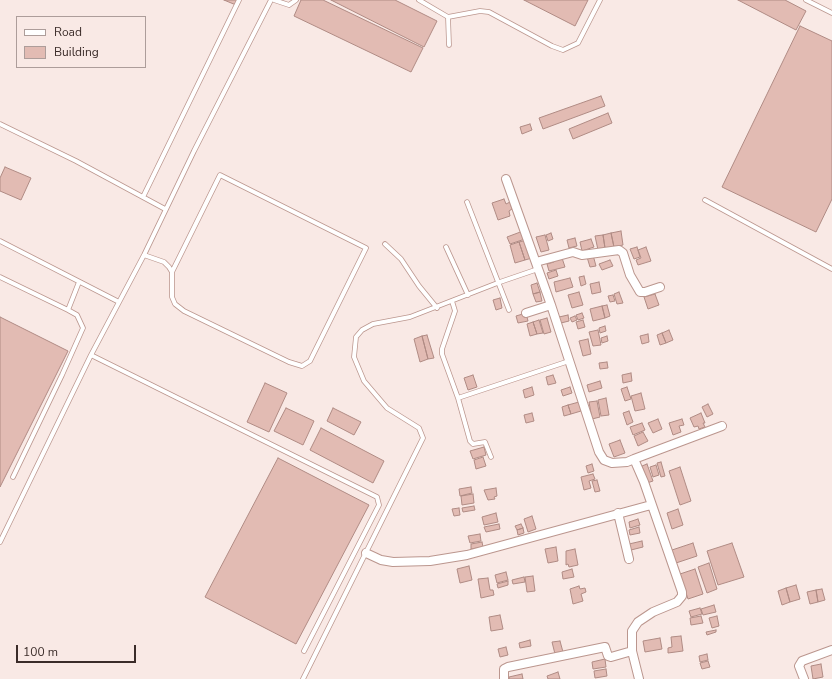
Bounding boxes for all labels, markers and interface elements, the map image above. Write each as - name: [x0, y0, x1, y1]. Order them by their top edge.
- legend: [16, 16, 146, 68]
- text: Road: [54, 24, 82, 40]
- text: Building: [54, 44, 99, 60]
- scale bar: [18, 637, 138, 663]
- text: 100 m: [23, 644, 58, 660]

